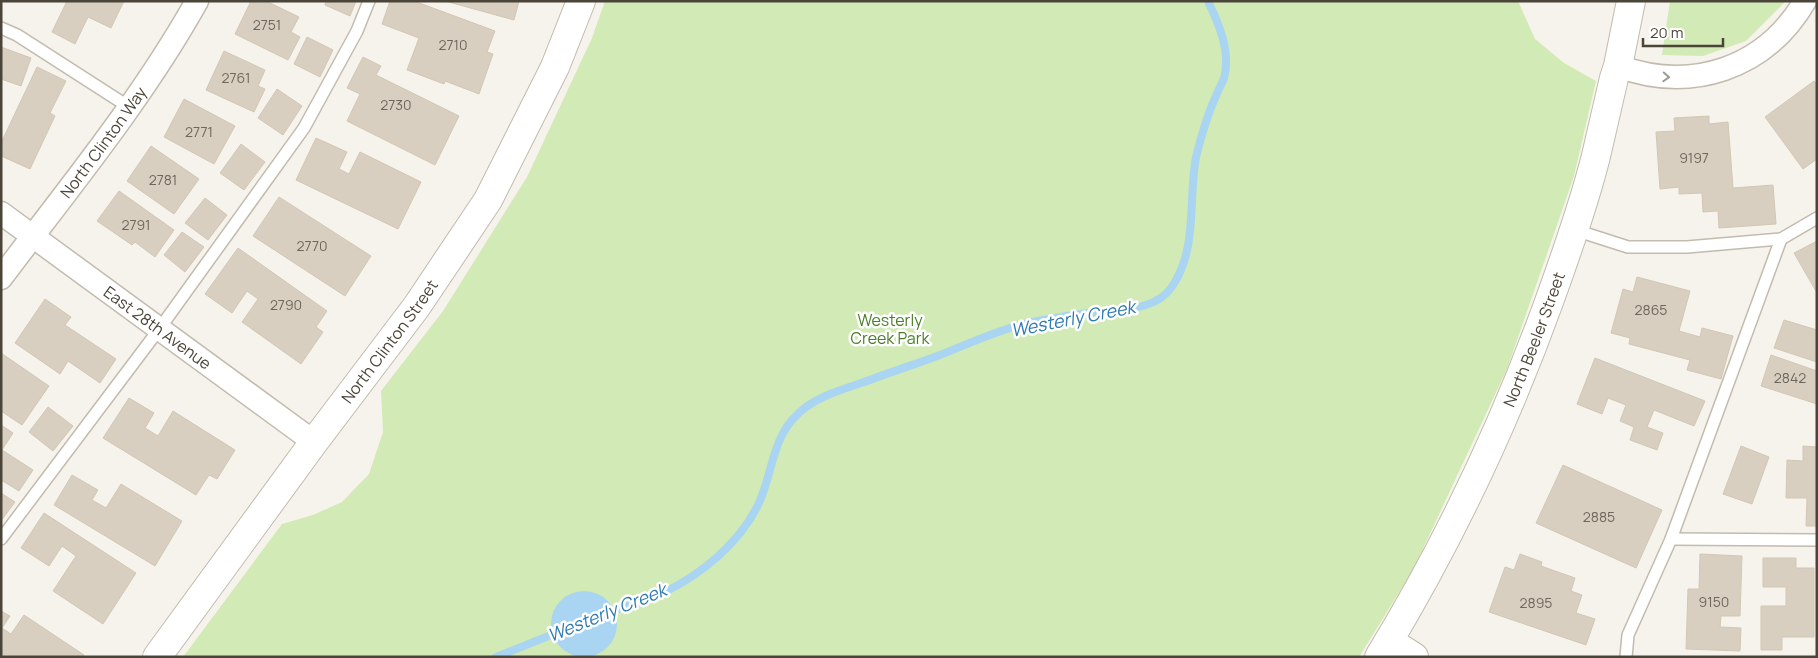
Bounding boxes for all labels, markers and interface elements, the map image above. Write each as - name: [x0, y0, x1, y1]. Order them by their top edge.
- house number: 2751: [253, 15, 281, 34]
- scale bar: [1643, 15, 1723, 47]
- text: 20 m: [1650, 22, 1683, 43]
- house number: 2710: [438, 35, 468, 54]
- house number: 2761: [222, 68, 250, 87]
- one-way arrow: [1662, 71, 1670, 82]
- street label: North Clinton Way: [55, 82, 152, 203]
- house number: 2730: [380, 95, 412, 114]
- house number: 2771: [185, 122, 213, 141]
- house number: 9197: [1679, 148, 1709, 167]
- house number: 2781: [149, 170, 177, 189]
- house number: 2791: [121, 215, 151, 234]
- house number: 2770: [297, 236, 327, 255]
- street label: North Beeler Street: [1498, 269, 1570, 410]
- street label: North Clinton Street: [336, 275, 443, 408]
- street label: East 28th Avenue: [99, 281, 216, 374]
- water label: Westerly Creek: [1009, 294, 1140, 342]
- house number: 2790: [270, 295, 302, 314]
- house number: 2865: [1635, 300, 1667, 319]
- park label: Westerly Creek Park: [851, 309, 930, 349]
- house number: 2842: [1774, 368, 1806, 387]
- house number: 2885: [1583, 507, 1615, 526]
- water label: Westerly Creek: [544, 576, 672, 647]
- house number: 9150: [1699, 592, 1729, 611]
- house number: 2895: [1520, 593, 1552, 612]

